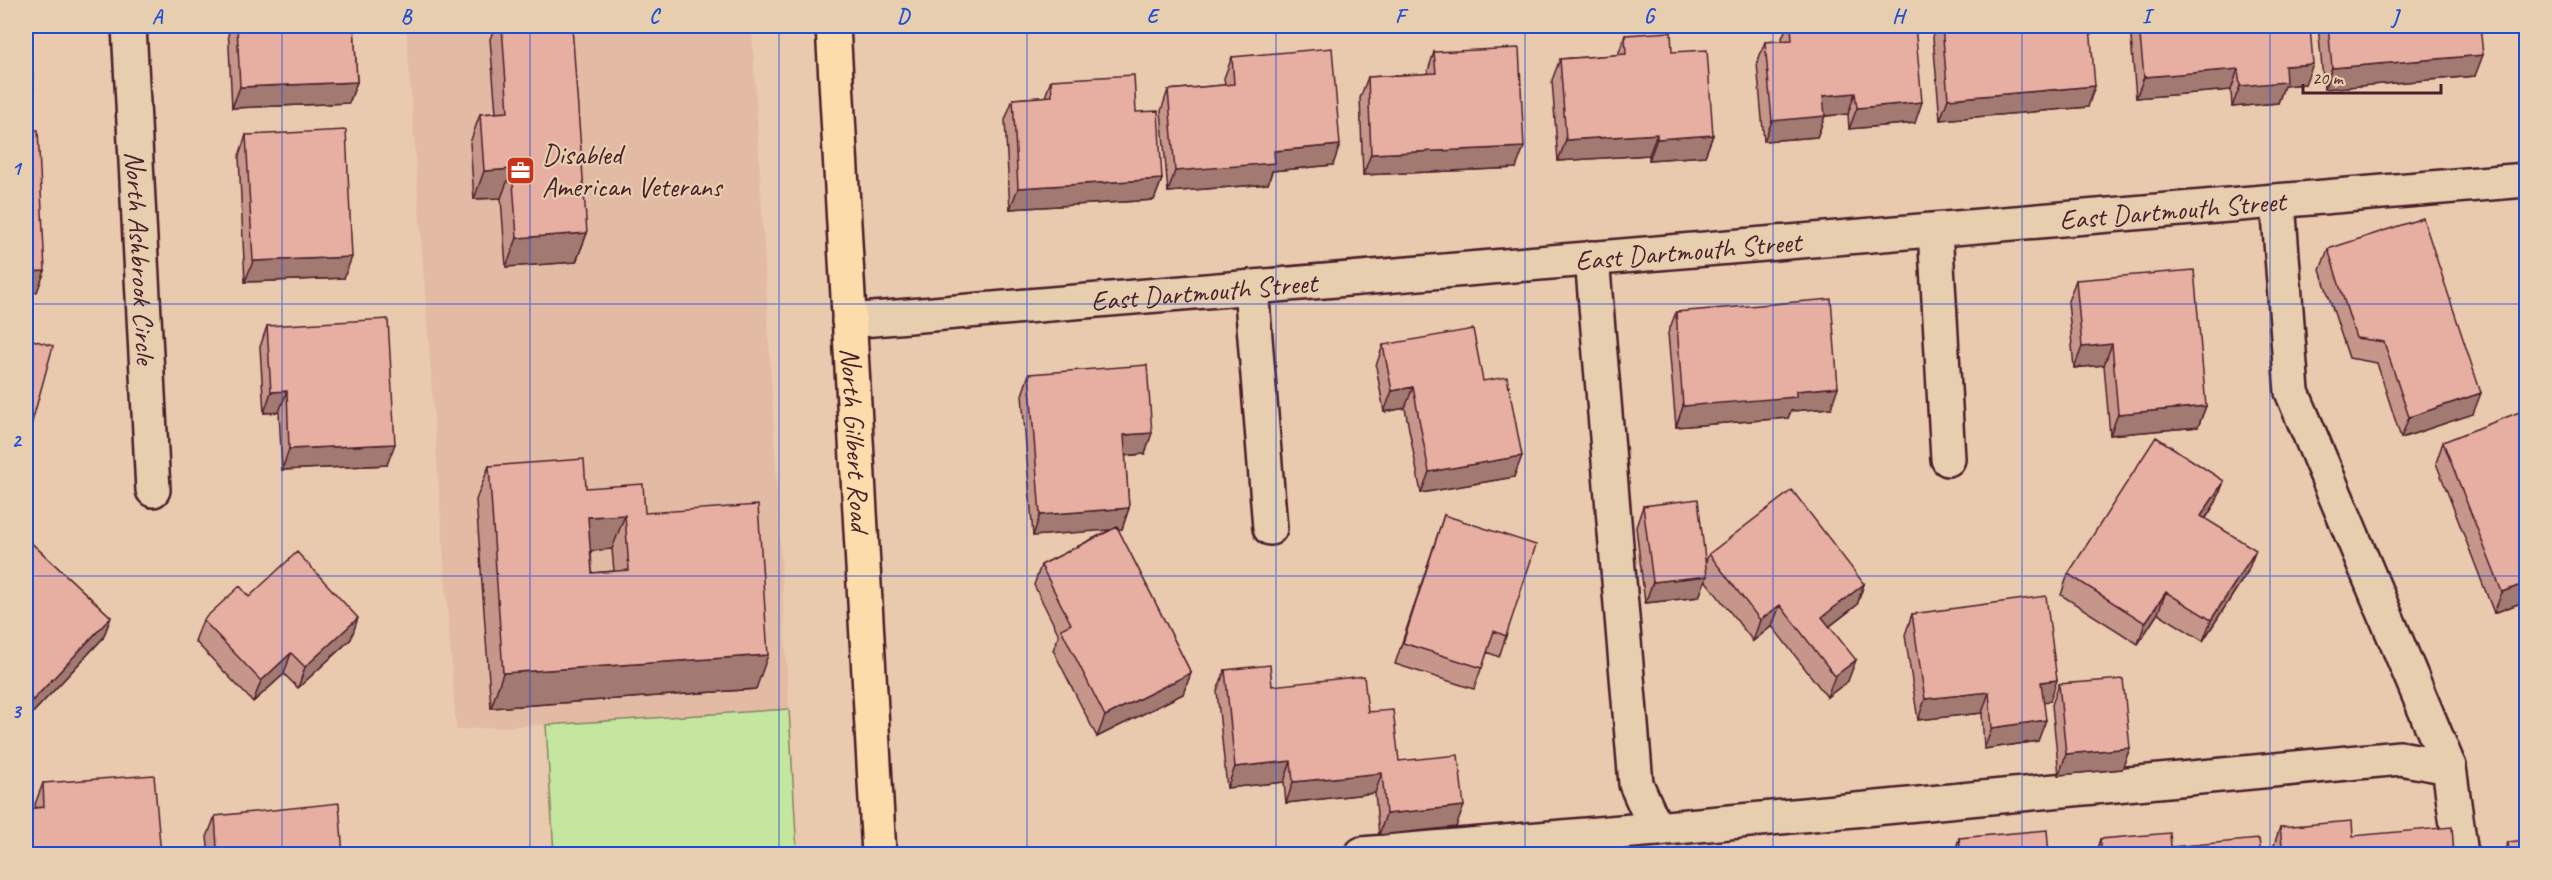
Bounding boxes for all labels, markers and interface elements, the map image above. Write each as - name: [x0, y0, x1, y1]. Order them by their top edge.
- text: A: [152, 4, 164, 29]
- text: B: [401, 4, 413, 29]
- text: C: [649, 4, 661, 29]
- text: D: [897, 4, 911, 29]
- text: E: [1147, 4, 1161, 29]
- text: F: [1395, 4, 1409, 29]
- text: G: [1644, 4, 1657, 29]
- text: H: [1892, 4, 1907, 29]
- text: I: [2142, 4, 2155, 29]
- text: J: [2390, 4, 2402, 29]
- scale bar: [2303, 57, 2441, 95]
- text: 20 m: [2312, 67, 2345, 89]
- place label: Disabled American Veterans: [542, 137, 724, 204]
- street label: North Ashbrook Circle: [118, 150, 164, 367]
- office icon: Disabled American Veterans: [505, 154, 537, 186]
- text: 1: [12, 156, 23, 181]
- street label: East Dartmouth Street: [2058, 183, 2289, 237]
- street label: East Dartmouth Street: [1574, 224, 1805, 278]
- street label: East Dartmouth Street: [1090, 265, 1321, 319]
- street label: North Gilbert Road: [833, 347, 878, 536]
- text: 2: [12, 428, 23, 453]
- text: 3: [12, 699, 23, 724]

